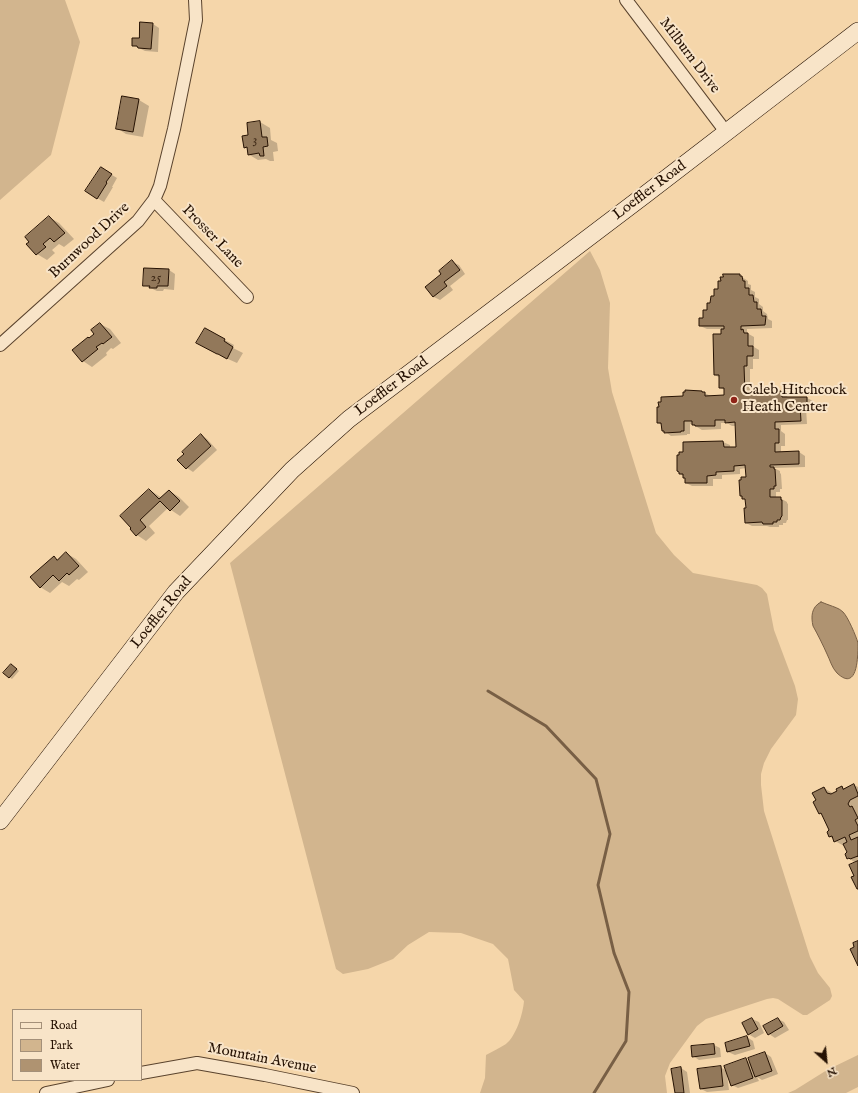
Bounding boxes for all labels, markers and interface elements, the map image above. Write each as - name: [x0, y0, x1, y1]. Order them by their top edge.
- street label: Milburn Drive: [655, 15, 723, 97]
- house number: 3: [253, 132, 257, 148]
- street label: Loeffler Road: [610, 158, 690, 224]
- street label: Burnwood Drive: [46, 199, 134, 283]
- street label: Prosser Lane: [178, 202, 246, 272]
- house number: 25: [151, 270, 161, 286]
- street label: Loeffler Road: [352, 354, 432, 420]
- place label: Caleb Hitchcock Heath Center: [742, 382, 847, 417]
- marker: Caleb Hitchcock Heath Center: [729, 395, 739, 405]
- street label: Loeffler Road: [128, 573, 196, 653]
- legend: [12, 1009, 142, 1081]
- text: Road: [50, 1018, 77, 1033]
- text: Park: [50, 1038, 73, 1053]
- street label: Mountain Avenue: [206, 1040, 318, 1078]
- north arrow: [806, 1041, 846, 1081]
- text: Water: [50, 1058, 80, 1073]
- text: N: [824, 1063, 839, 1080]

